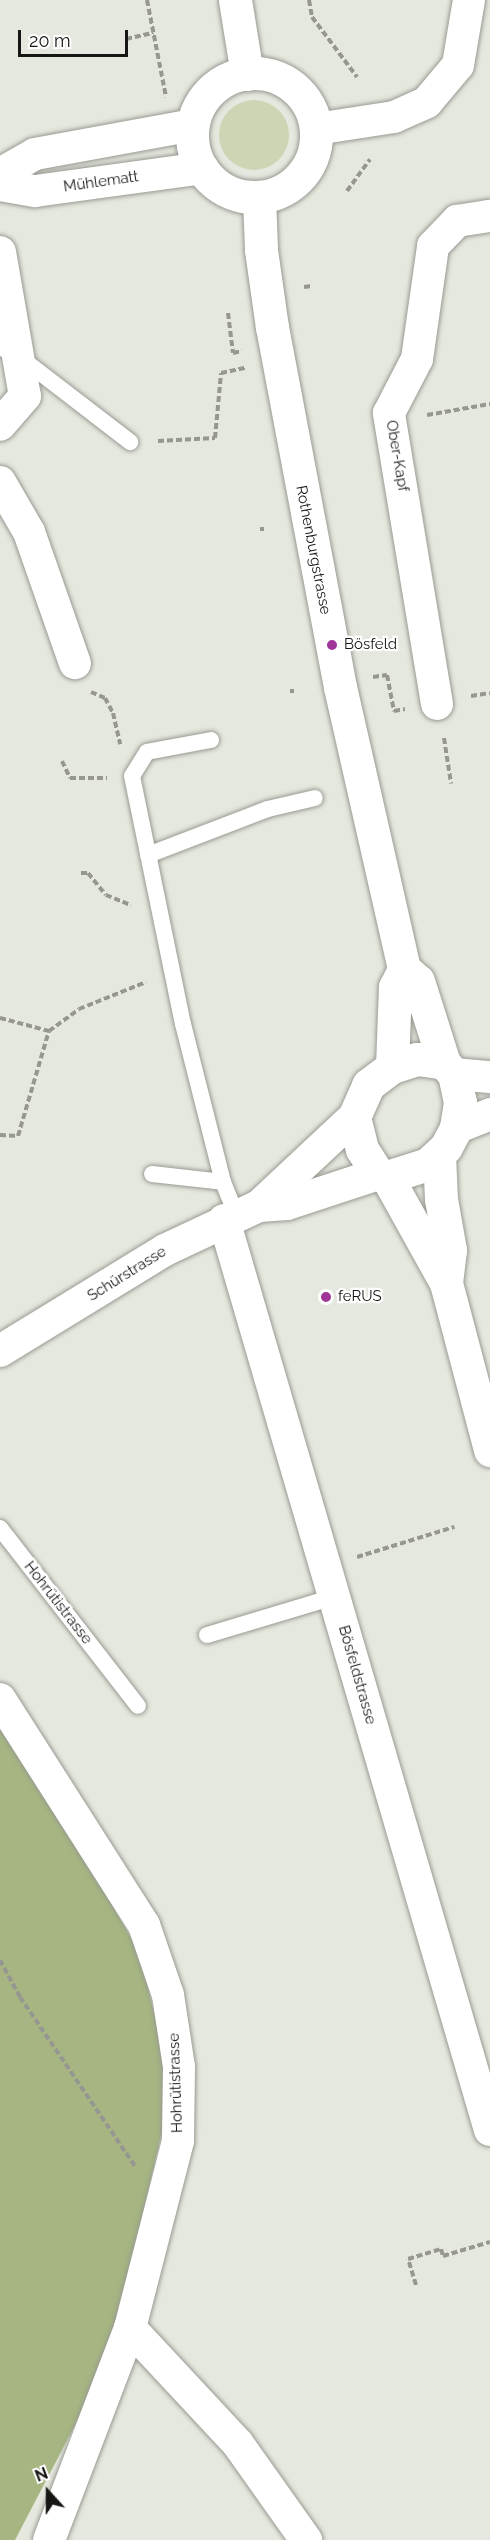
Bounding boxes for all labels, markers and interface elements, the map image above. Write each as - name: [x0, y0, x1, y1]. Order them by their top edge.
- scale bar: [21, 18, 130, 56]
- text: 20 m: [29, 30, 71, 51]
- street label: Mühlematt: [62, 168, 140, 196]
- street label: Ober-Kapf: [382, 419, 412, 493]
- street label: Rothenburgstrasse: [292, 484, 334, 616]
- place label: Bösfeld: [344, 636, 397, 654]
- marker: Bösfeld: [325, 638, 339, 652]
- street label: Schürstrasse: [84, 1243, 170, 1305]
- place label: feRUS: [338, 1288, 382, 1306]
- marker: feRUS: [319, 1290, 333, 1304]
- street label: Hohrütistrasse: [20, 1558, 96, 1648]
- street label: Bösfeldstrasse: [334, 1623, 380, 1727]
- street label: Hohrütistrasse: [165, 2033, 187, 2133]
- north arrow: [18, 2462, 78, 2522]
- text: N: [32, 2464, 50, 2486]

